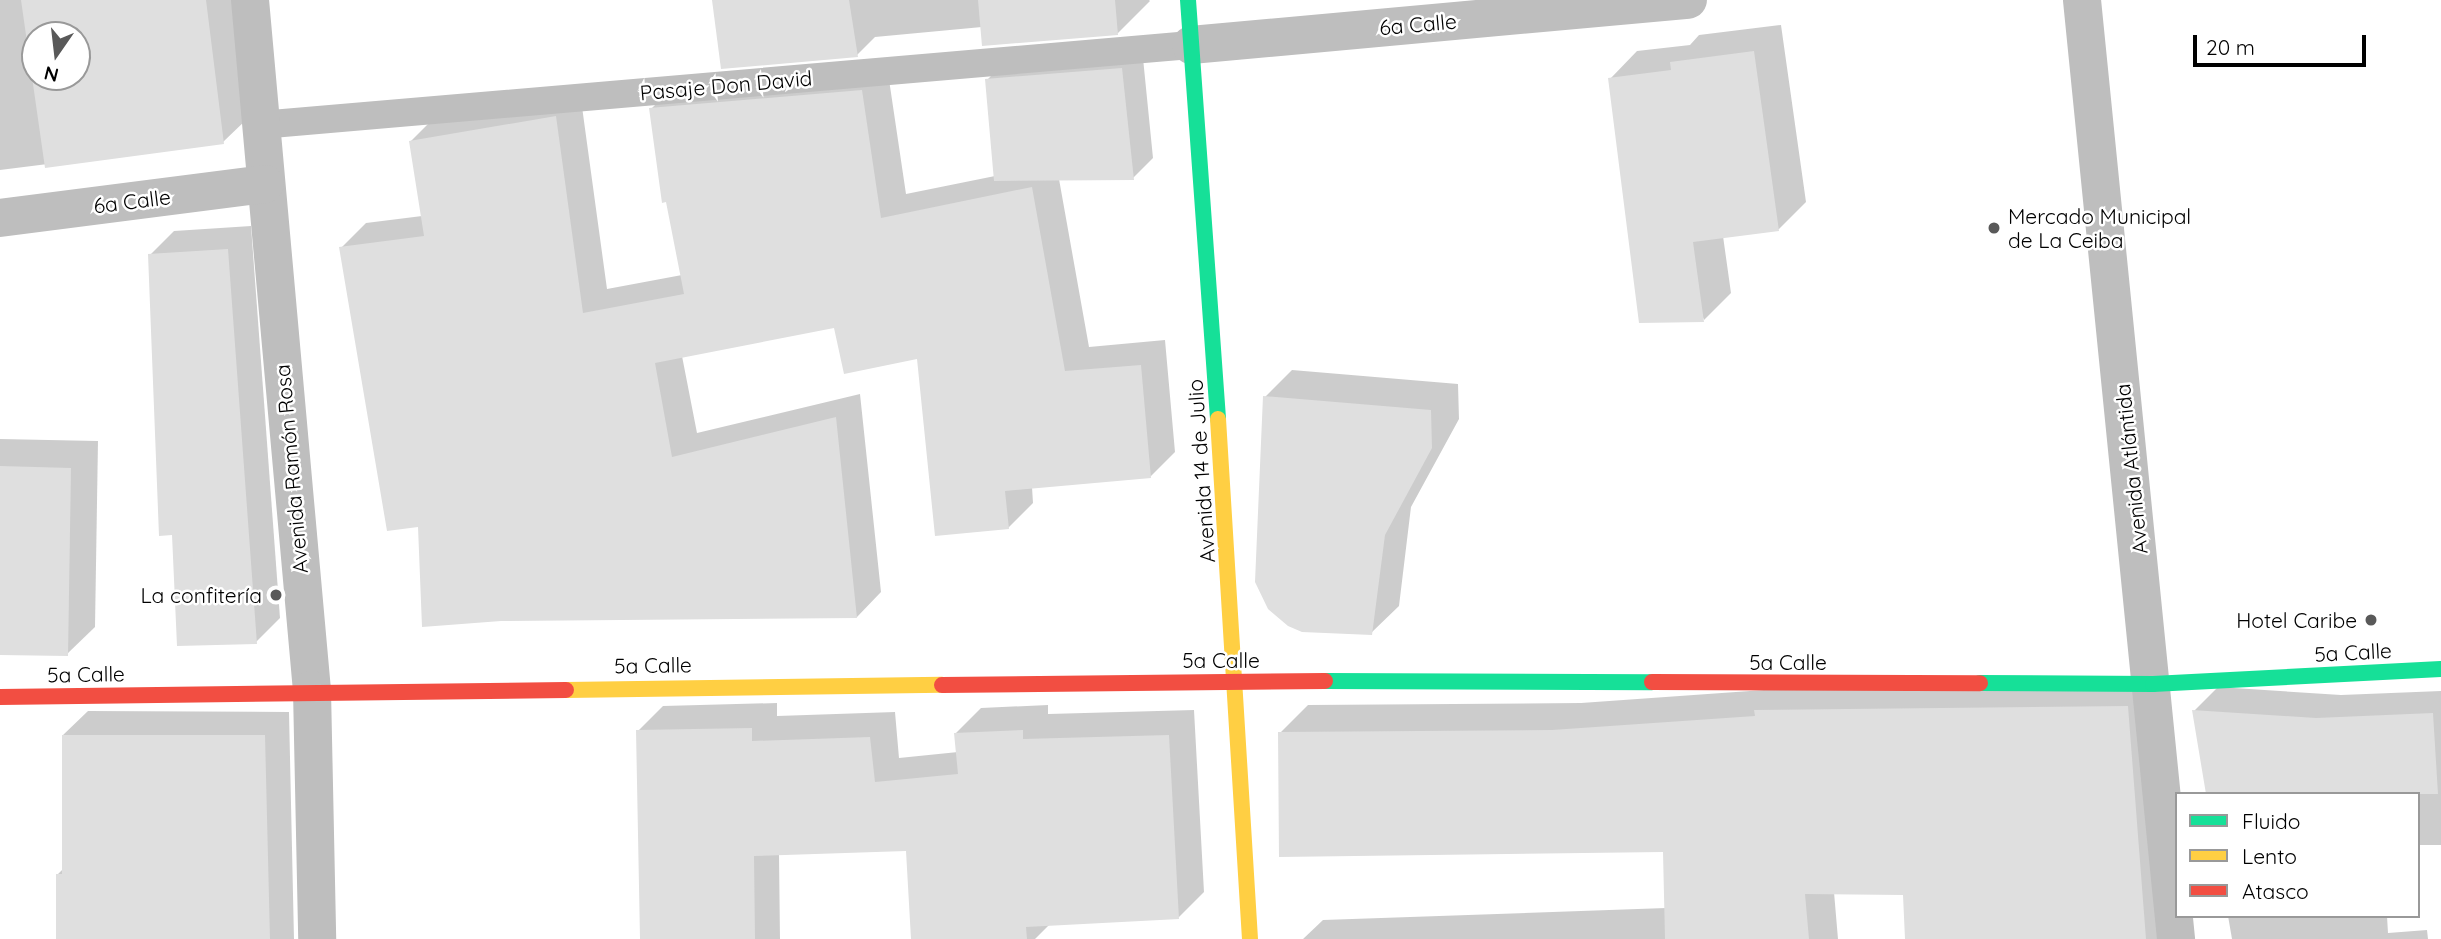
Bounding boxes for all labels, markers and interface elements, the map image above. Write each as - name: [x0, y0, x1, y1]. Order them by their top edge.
- street label: 6a Calle: [1378, 8, 1458, 40]
- north arrow: [21, 21, 91, 91]
- scale bar: [2196, 21, 2369, 65]
- text: 20 m: [2206, 34, 2255, 60]
- text: N: [42, 61, 61, 88]
- street label: Pasaje Don David: [639, 65, 813, 105]
- street label: 6a Calle: [92, 184, 172, 218]
- place label: Mercado Municipal de La Ceiba: [2008, 203, 2191, 253]
- marker: Mercado Municipal de La Ceiba: [1986, 220, 2002, 236]
- street label: Avenida Ramón Rosa: [269, 363, 313, 575]
- street label: Avenida 14 de Julio: [1182, 378, 1220, 564]
- street label: Avenida Atlántida: [2110, 383, 2152, 555]
- place label: La confitería: [140, 582, 262, 608]
- marker: La confitería: [268, 587, 284, 603]
- place label: Hotel Caribe: [2236, 607, 2357, 633]
- marker: Hotel Caribe: [2363, 612, 2379, 628]
- street label: 5a Calle: [2314, 637, 2392, 667]
- street label: 5a Calle: [1182, 647, 1260, 673]
- street label: 5a Calle: [1749, 649, 1827, 675]
- street label: 5a Calle: [614, 652, 692, 678]
- street label: 5a Calle: [47, 661, 125, 687]
- legend: [2175, 792, 2420, 918]
- text: Fluido: [2242, 808, 2300, 834]
- text: Lento: [2242, 843, 2297, 869]
- text: Atasco: [2242, 878, 2309, 904]

